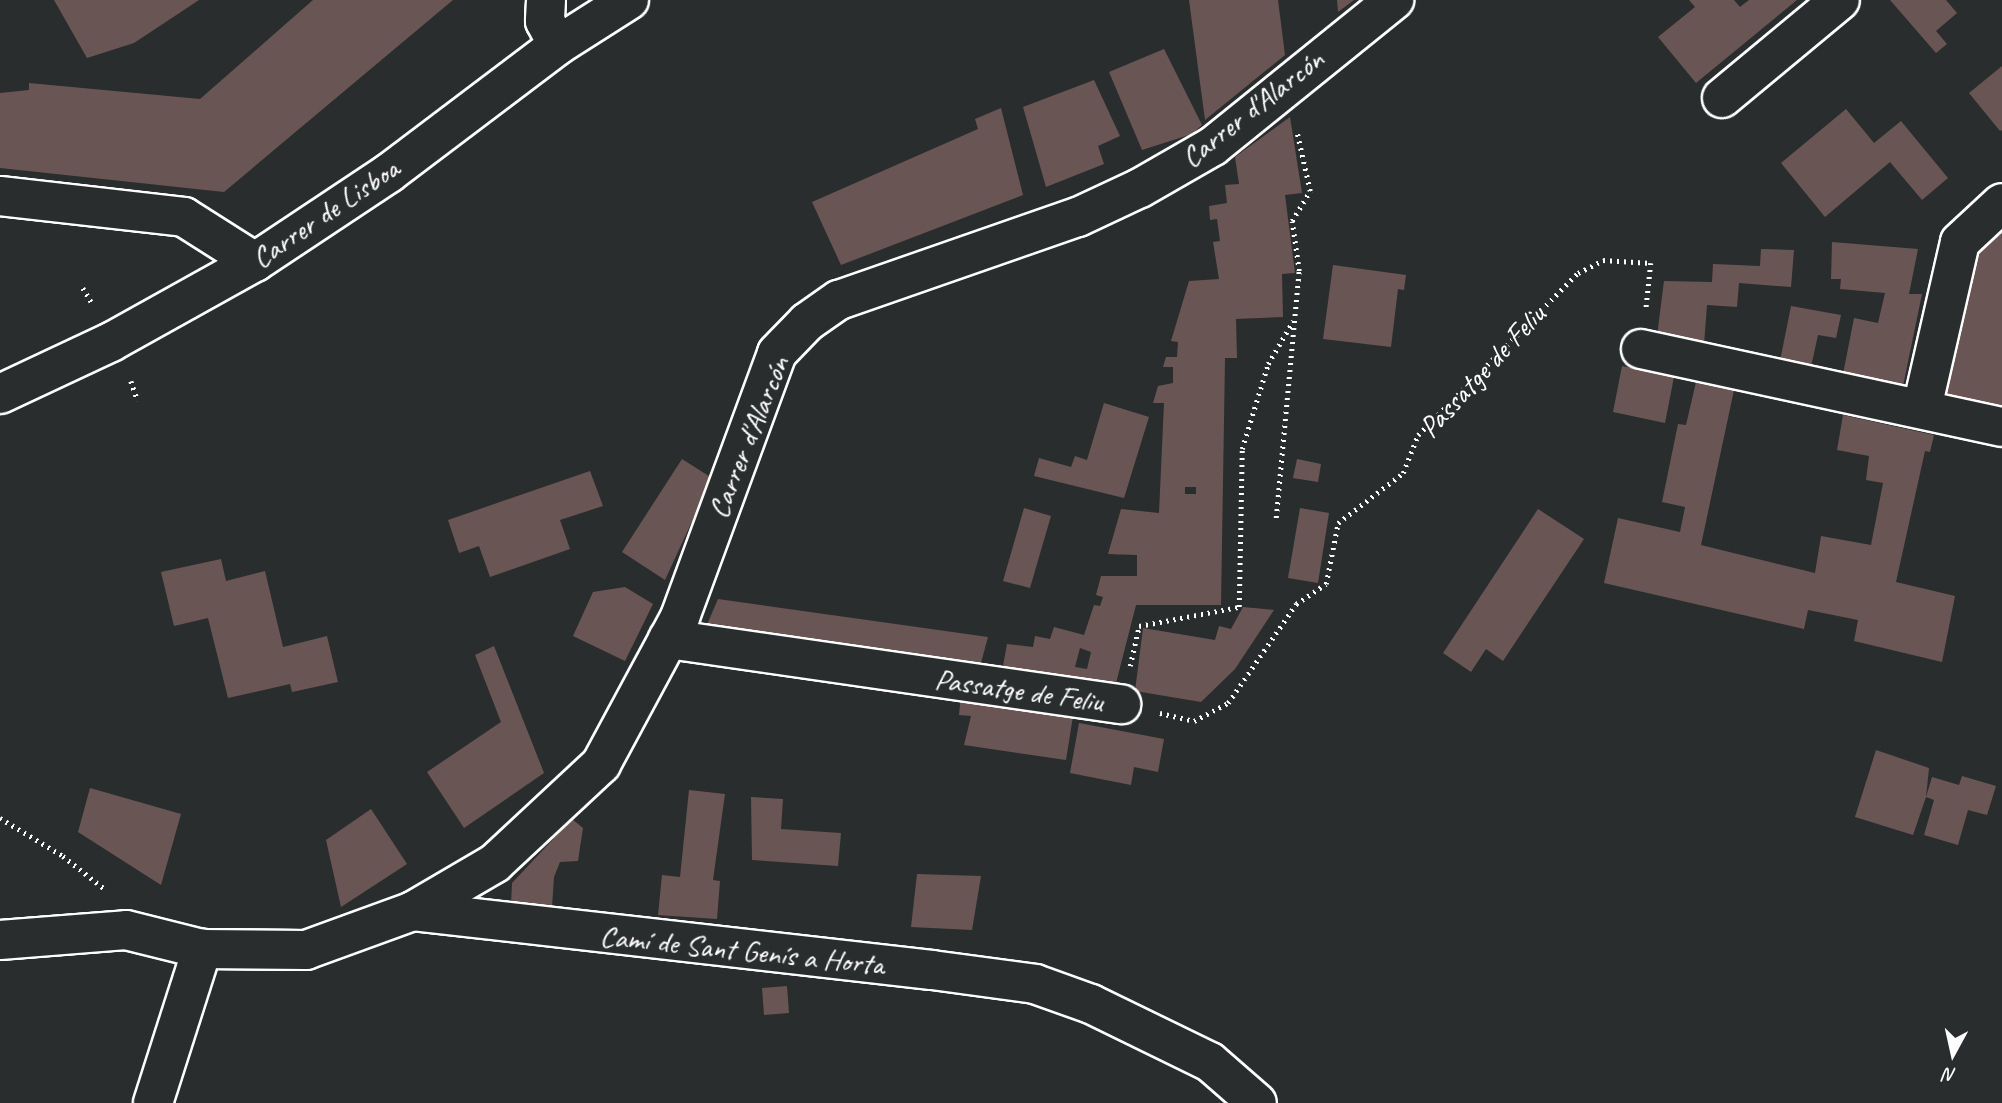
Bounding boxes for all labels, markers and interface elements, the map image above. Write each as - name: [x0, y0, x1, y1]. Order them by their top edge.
- street label: Carrer d'Alarcón: [1173, 41, 1331, 175]
- street label: Carrer de Lisboa: [244, 150, 406, 276]
- street label: Passatge de Feliu: [1411, 297, 1553, 445]
- street label: Carrer d'Alarcón: [699, 351, 797, 523]
- street label: Passatge de Feliu: [932, 660, 1106, 720]
- street label: Camí de Sant Genís a Horta: [598, 917, 886, 983]
- north arrow: [1918, 1019, 1988, 1089]
- text: N: [1943, 1062, 1958, 1087]

